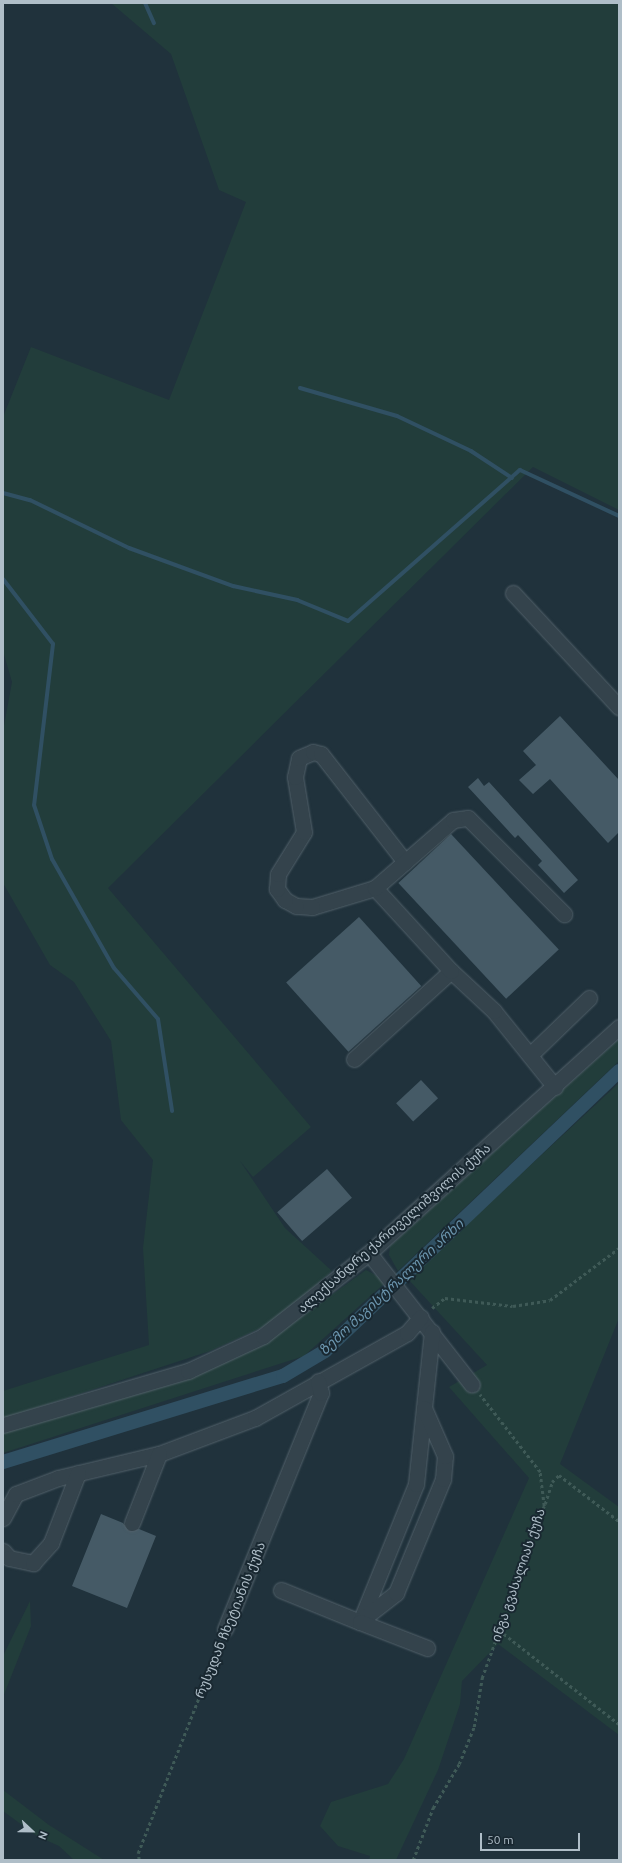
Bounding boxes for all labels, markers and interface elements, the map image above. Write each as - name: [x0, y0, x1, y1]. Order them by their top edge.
- street label: ალექსანდრე ქართველიშვილის ქუჩა: [294, 1140, 494, 1316]
- water label: ზემო მაგისტრალური არხი: [315, 1216, 467, 1358]
- street label: ინგა გვასალიას ქუჩა: [488, 1506, 548, 1644]
- street label: რუსუდან ჩხეტიანის ქუჩა: [191, 1540, 269, 1700]
- north arrow: [12, 1811, 52, 1851]
- scale bar: [482, 1825, 582, 1851]
- text: N: [36, 1829, 50, 1842]
- text: 50 m: [487, 1833, 514, 1846]

